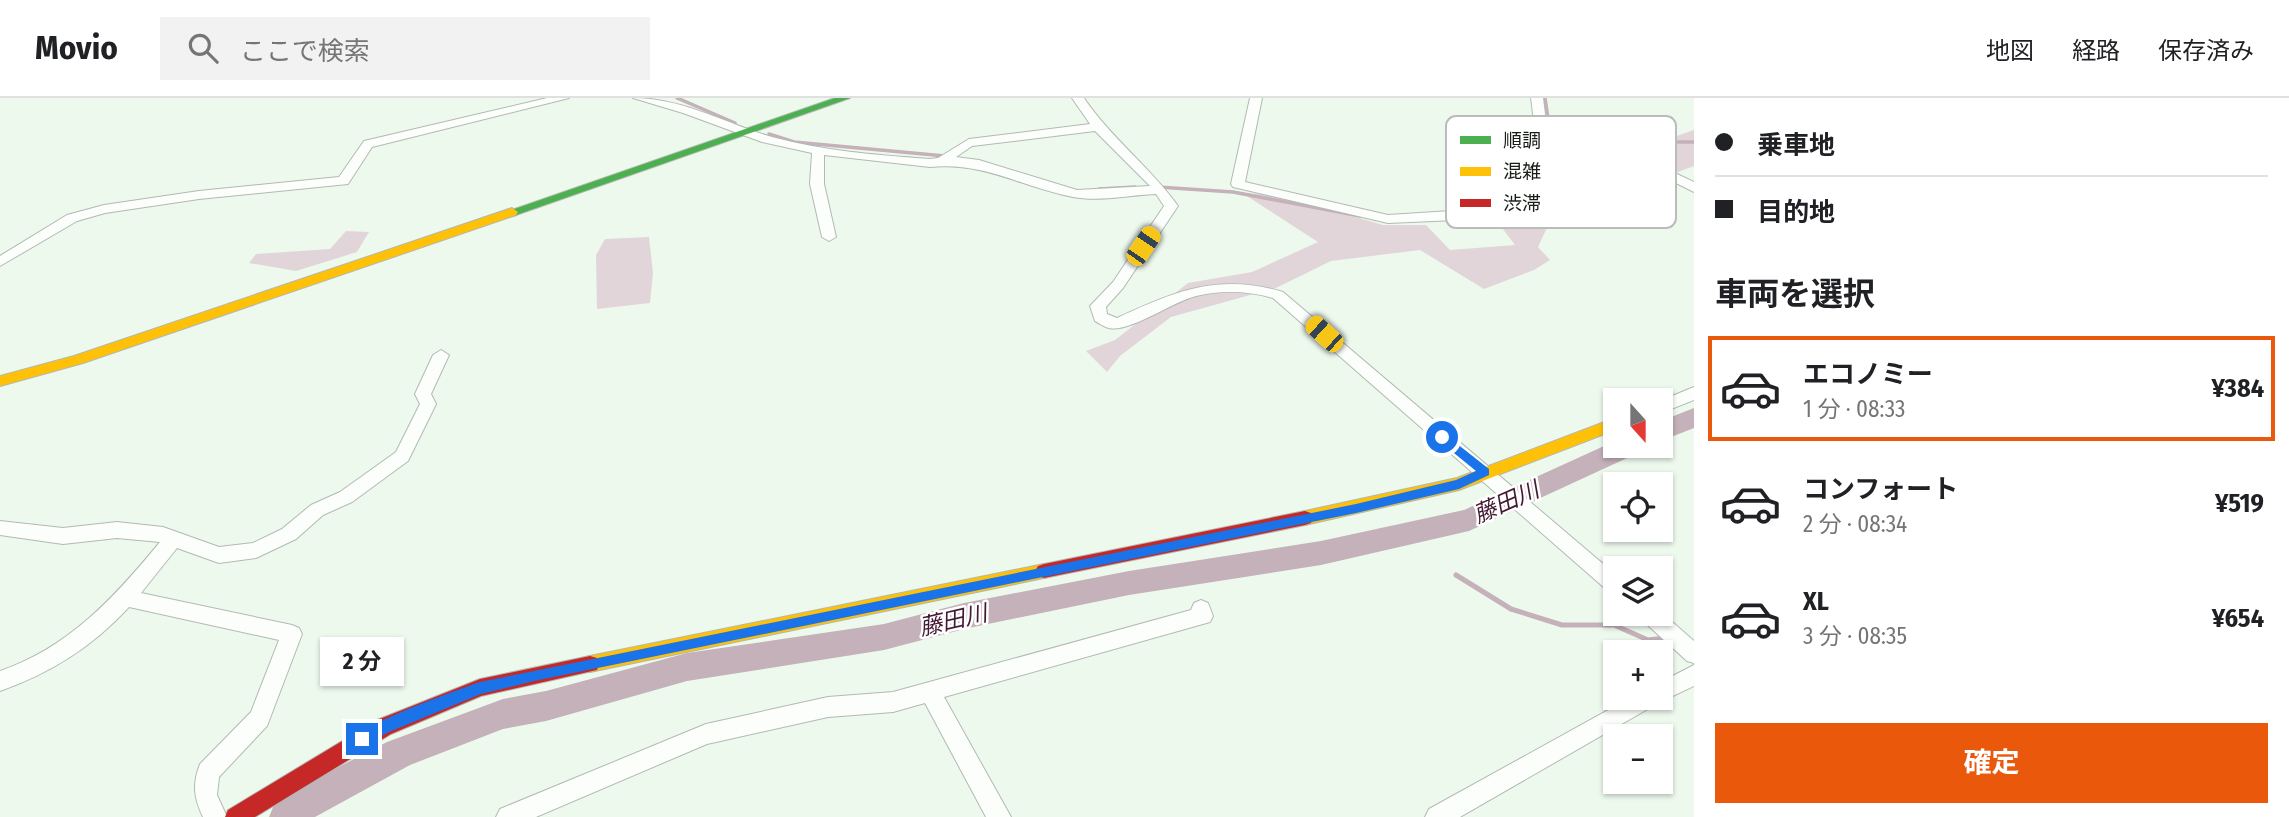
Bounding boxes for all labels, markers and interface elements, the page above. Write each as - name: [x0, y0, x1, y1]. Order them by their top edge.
- search box: [160, 17, 650, 80]
- text: Movio: [35, 28, 118, 68]
- icon: search: [184, 29, 222, 67]
- text: ここで検索: [240, 36, 370, 67]
- text: 地図: [1986, 37, 2034, 65]
- text: 経路: [2072, 37, 2120, 65]
- text: 保存済み: [2158, 37, 2254, 65]
- legend: [1446, 116, 1676, 228]
- text: 順調: [1503, 129, 1541, 152]
- text: 乗車地: [1757, 130, 1835, 161]
- text: 混雑: [1503, 160, 1541, 183]
- text: 渋滞: [1503, 192, 1541, 215]
- text: 目的地: [1757, 197, 1835, 228]
- car: [1123, 223, 1164, 269]
- text: 車両を選択: [1715, 275, 1875, 313]
- car: [1302, 312, 1347, 356]
- icon: car: [1719, 357, 1782, 420]
- text: エコノミー: [1803, 359, 1933, 390]
- text: ¥384: [2211, 373, 2264, 404]
- north arrow: [1603, 388, 1673, 458]
- map controls: [1603, 388, 1673, 794]
- text: 1 分 · 08:33: [1803, 395, 1905, 423]
- route start: [1426, 421, 1458, 453]
- button: locate: [1603, 472, 1673, 542]
- icon: car: [1719, 472, 1782, 535]
- water label: 藤田川: [1469, 474, 1546, 529]
- text: コンフォート: [1803, 474, 1958, 505]
- text: ¥519: [2215, 488, 2264, 519]
- text: 2 分 · 08:34: [1803, 510, 1907, 538]
- button: layers: [1603, 556, 1673, 626]
- text: XL: [1803, 586, 1829, 617]
- icon: car: [1719, 587, 1782, 650]
- water label: 藤田川: [916, 598, 993, 641]
- text: ¥654: [2212, 603, 2264, 634]
- text: 3 分 · 08:35: [1803, 622, 1907, 650]
- callout: 2 分: [320, 638, 404, 686]
- button: +: [1603, 640, 1673, 710]
- text: 2 分: [343, 647, 381, 675]
- route end: [346, 723, 378, 755]
- button: 確定: [1715, 723, 2268, 803]
- button: −: [1603, 724, 1673, 794]

